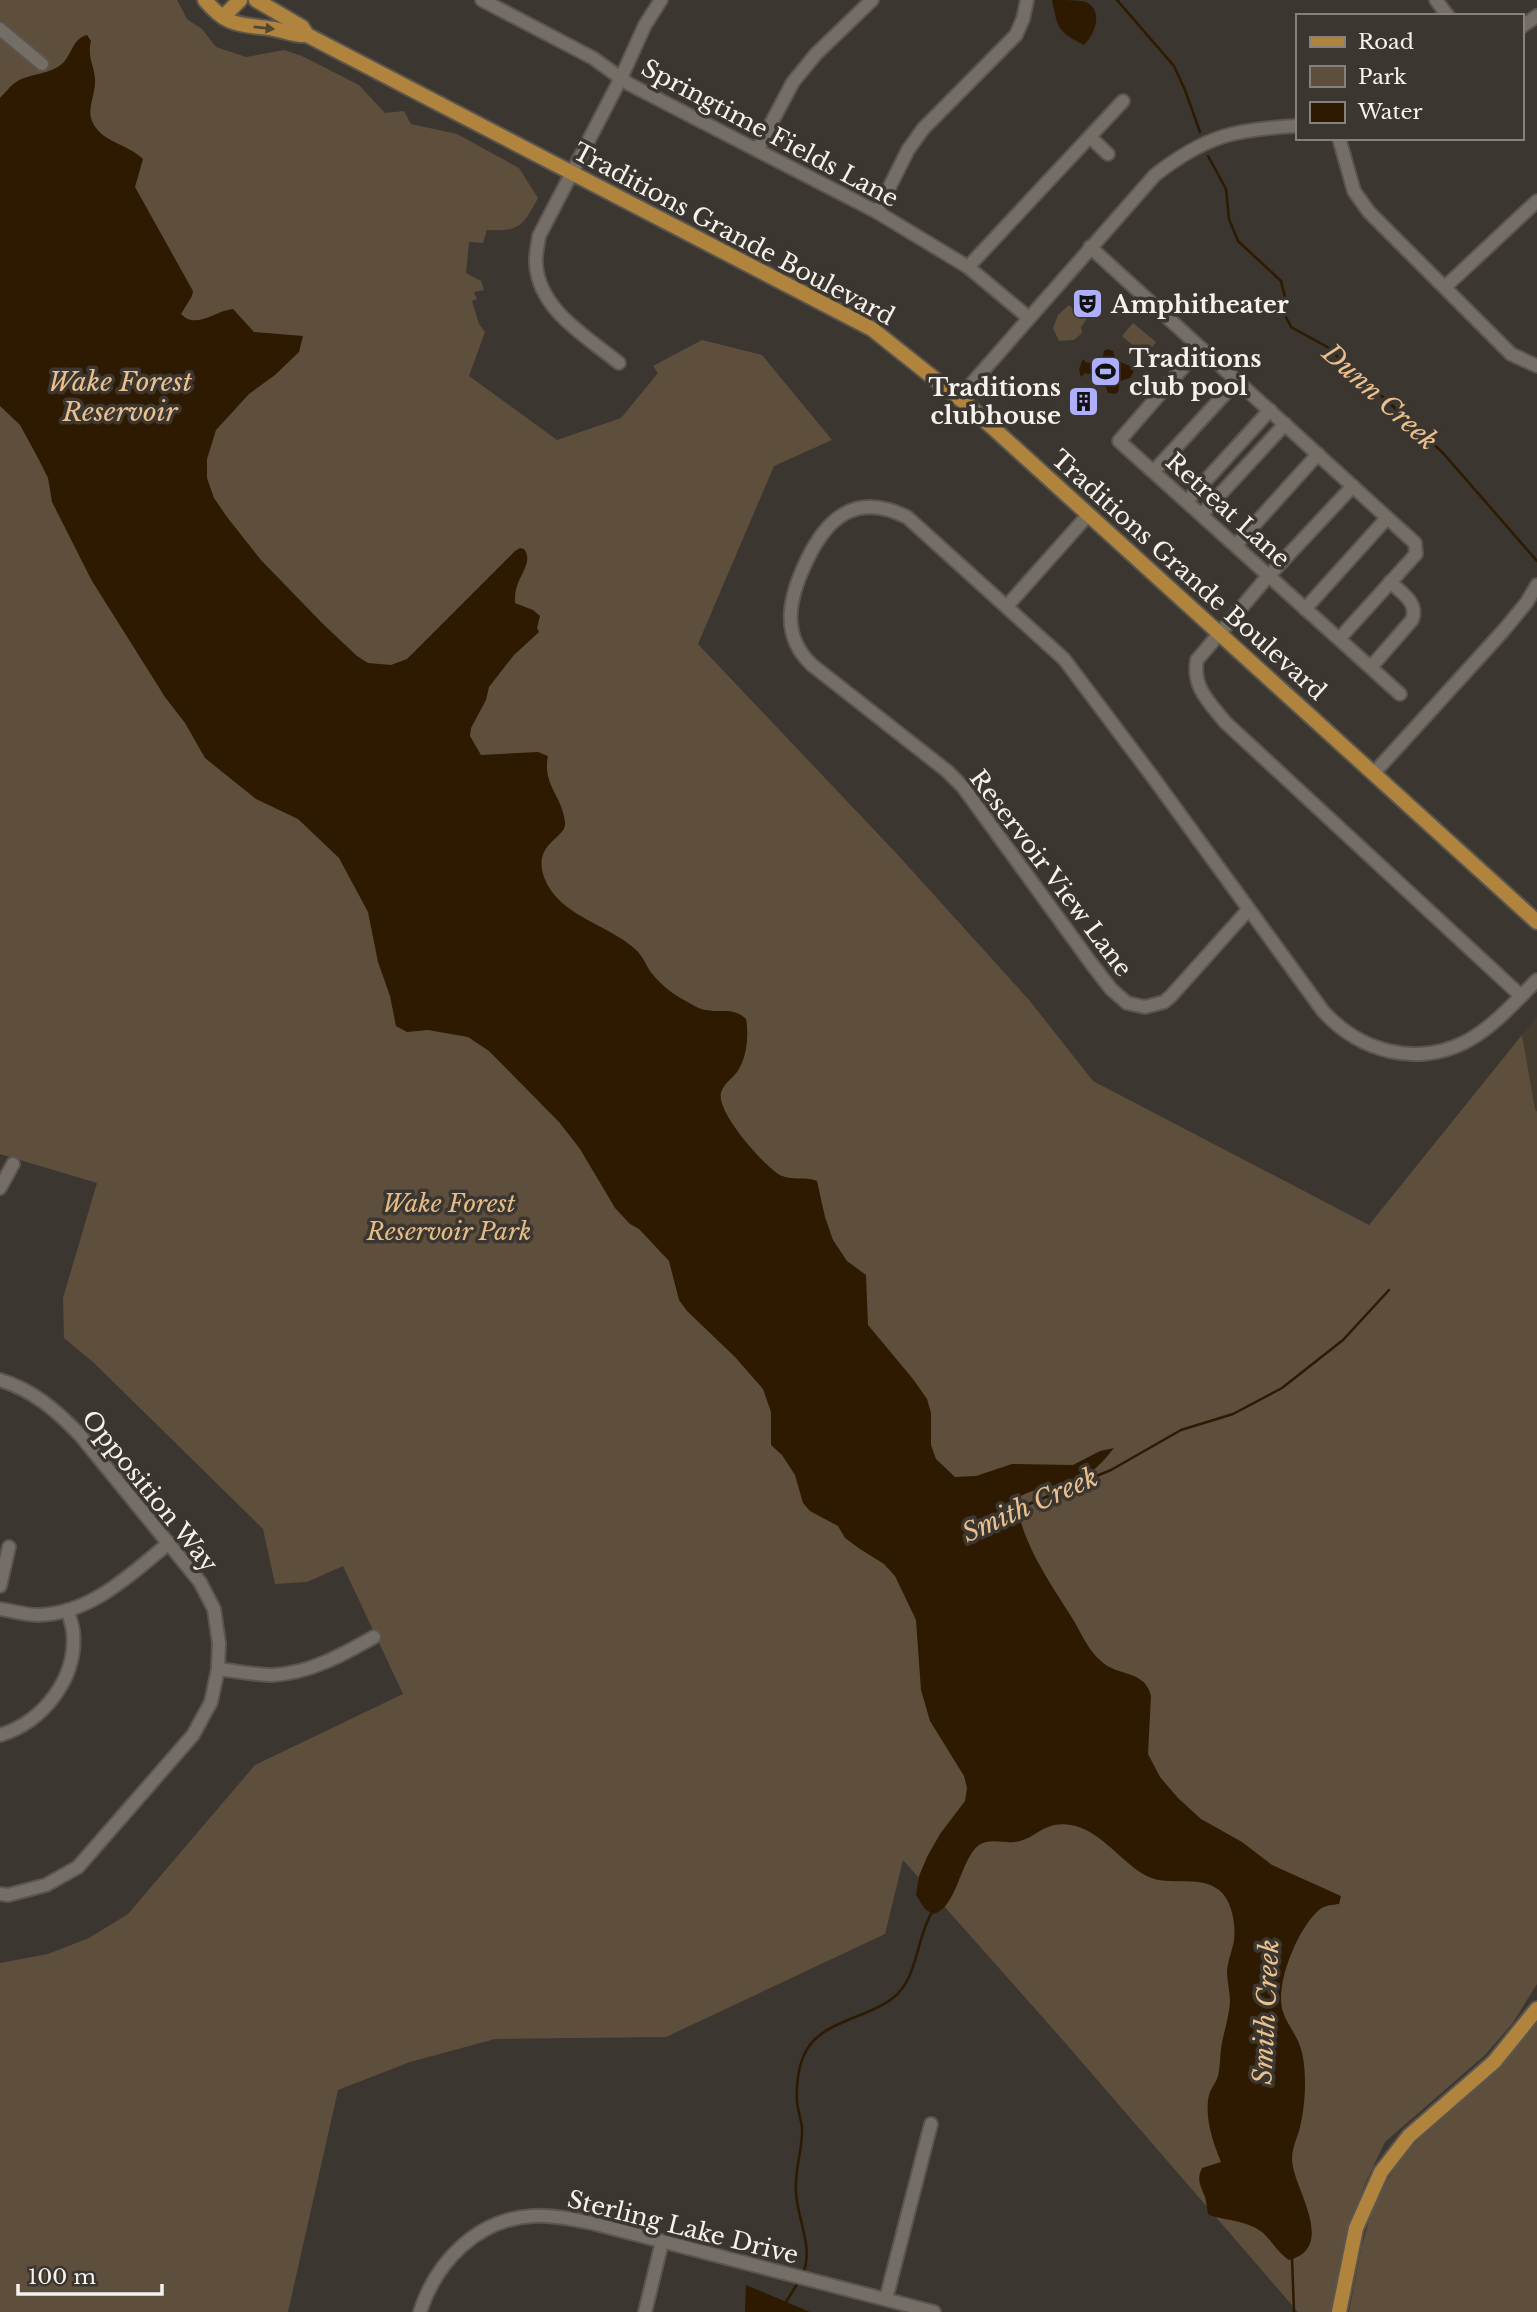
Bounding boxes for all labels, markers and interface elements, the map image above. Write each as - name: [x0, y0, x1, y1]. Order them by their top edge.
- legend: [1296, 14, 1523, 140]
- one-way arrow: [253, 23, 275, 34]
- text: Road: [1358, 29, 1414, 55]
- street label: Springtime Fields Lane: [637, 53, 903, 213]
- text: Park: [1358, 64, 1407, 90]
- text: Water: [1357, 99, 1422, 125]
- street label: Traditions Grande Boulevard: [568, 137, 900, 331]
- theatre icon: Amphitheater: [1071, 287, 1105, 321]
- place label: Amphitheater: [1110, 290, 1289, 319]
- water label: Dunn Creek: [1315, 336, 1444, 457]
- place label: Traditions club pool: [1129, 344, 1261, 401]
- sports icon: Traditions club pool: [1089, 355, 1123, 389]
- water label: Wake Forest Reservoir: [48, 366, 193, 428]
- place label: Traditions clubhouse: [929, 373, 1061, 430]
- building icon: Traditions clubhouse: [1067, 384, 1101, 418]
- street label: Traditions Grande Boulevard: [1046, 444, 1332, 706]
- street label: Retreat Lane: [1160, 447, 1296, 573]
- street label: Reservoir View Lane: [964, 764, 1138, 982]
- park label: Wake Forest Reservoir Park: [366, 1189, 531, 1246]
- street label: Opposition Way: [76, 1404, 225, 1578]
- water label: Smith Creek: [957, 1461, 1103, 1549]
- water label: Smith Creek: [1246, 1939, 1286, 2085]
- street label: Sterling Lake Drive: [564, 2184, 802, 2270]
- scale bar: [18, 2252, 161, 2296]
- text: 100 m: [28, 2264, 96, 2290]

